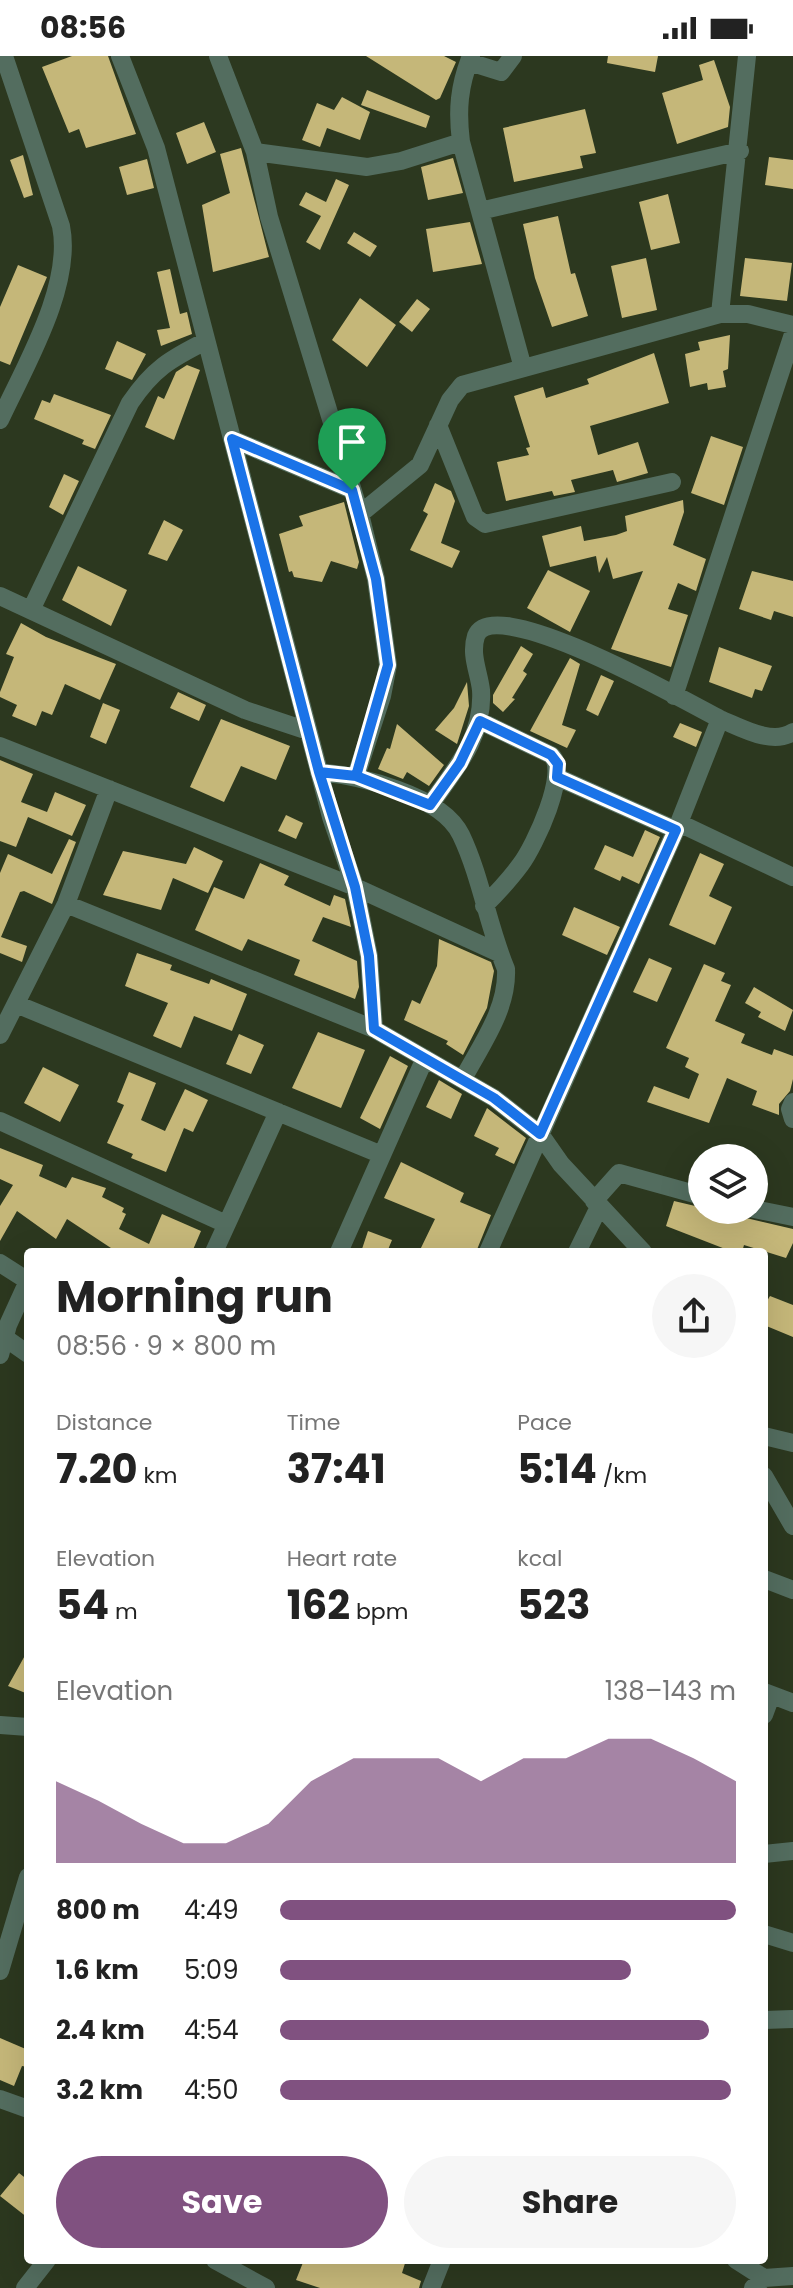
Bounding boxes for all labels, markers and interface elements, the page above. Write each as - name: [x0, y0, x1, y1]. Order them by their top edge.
- text: 08:56: [40, 6, 126, 49]
- pin: [318, 408, 386, 490]
- icon: arrive: [330, 420, 374, 464]
- map controls: [688, 1144, 768, 1224]
- button: layers: [688, 1144, 768, 1224]
- text: Morning run: [56, 1266, 333, 1327]
- button: share: [652, 1274, 736, 1358]
- text: 08:56 · 9 × 800 m: [56, 1328, 276, 1364]
- text: Distance: [56, 1407, 152, 1438]
- text: Time: [287, 1407, 340, 1438]
- text: Pace: [517, 1407, 572, 1438]
- text: 7.20: [56, 1441, 138, 1497]
- text: 37:41: [287, 1441, 386, 1497]
- text: 5:14: [517, 1441, 597, 1497]
- text: km: [138, 1460, 177, 1491]
- text: /km: [597, 1460, 647, 1491]
- text: Elevation: [56, 1543, 155, 1574]
- text: Heart rate: [287, 1543, 397, 1574]
- text: kcal: [517, 1543, 562, 1574]
- text: 54: [56, 1577, 109, 1633]
- text: 162: [287, 1577, 350, 1633]
- text: 523: [517, 1577, 590, 1633]
- text: m: [109, 1596, 138, 1627]
- text: bpm: [350, 1596, 408, 1627]
- text: Elevation: [56, 1673, 173, 1709]
- text: 138–143 m: [605, 1673, 736, 1709]
- text: 800 m: [56, 1892, 140, 1928]
- text: 4:49: [184, 1892, 239, 1928]
- text: 1.6 km: [56, 1952, 139, 1988]
- text: 5:09: [184, 1952, 239, 1988]
- text: 2.4 km: [56, 2012, 145, 2048]
- text: 4:54: [184, 2012, 239, 2048]
- text: 3.2 km: [56, 2072, 143, 2108]
- text: 4:50: [184, 2072, 239, 2108]
- button: Save: [56, 2156, 388, 2248]
- button: Share: [404, 2156, 736, 2248]

